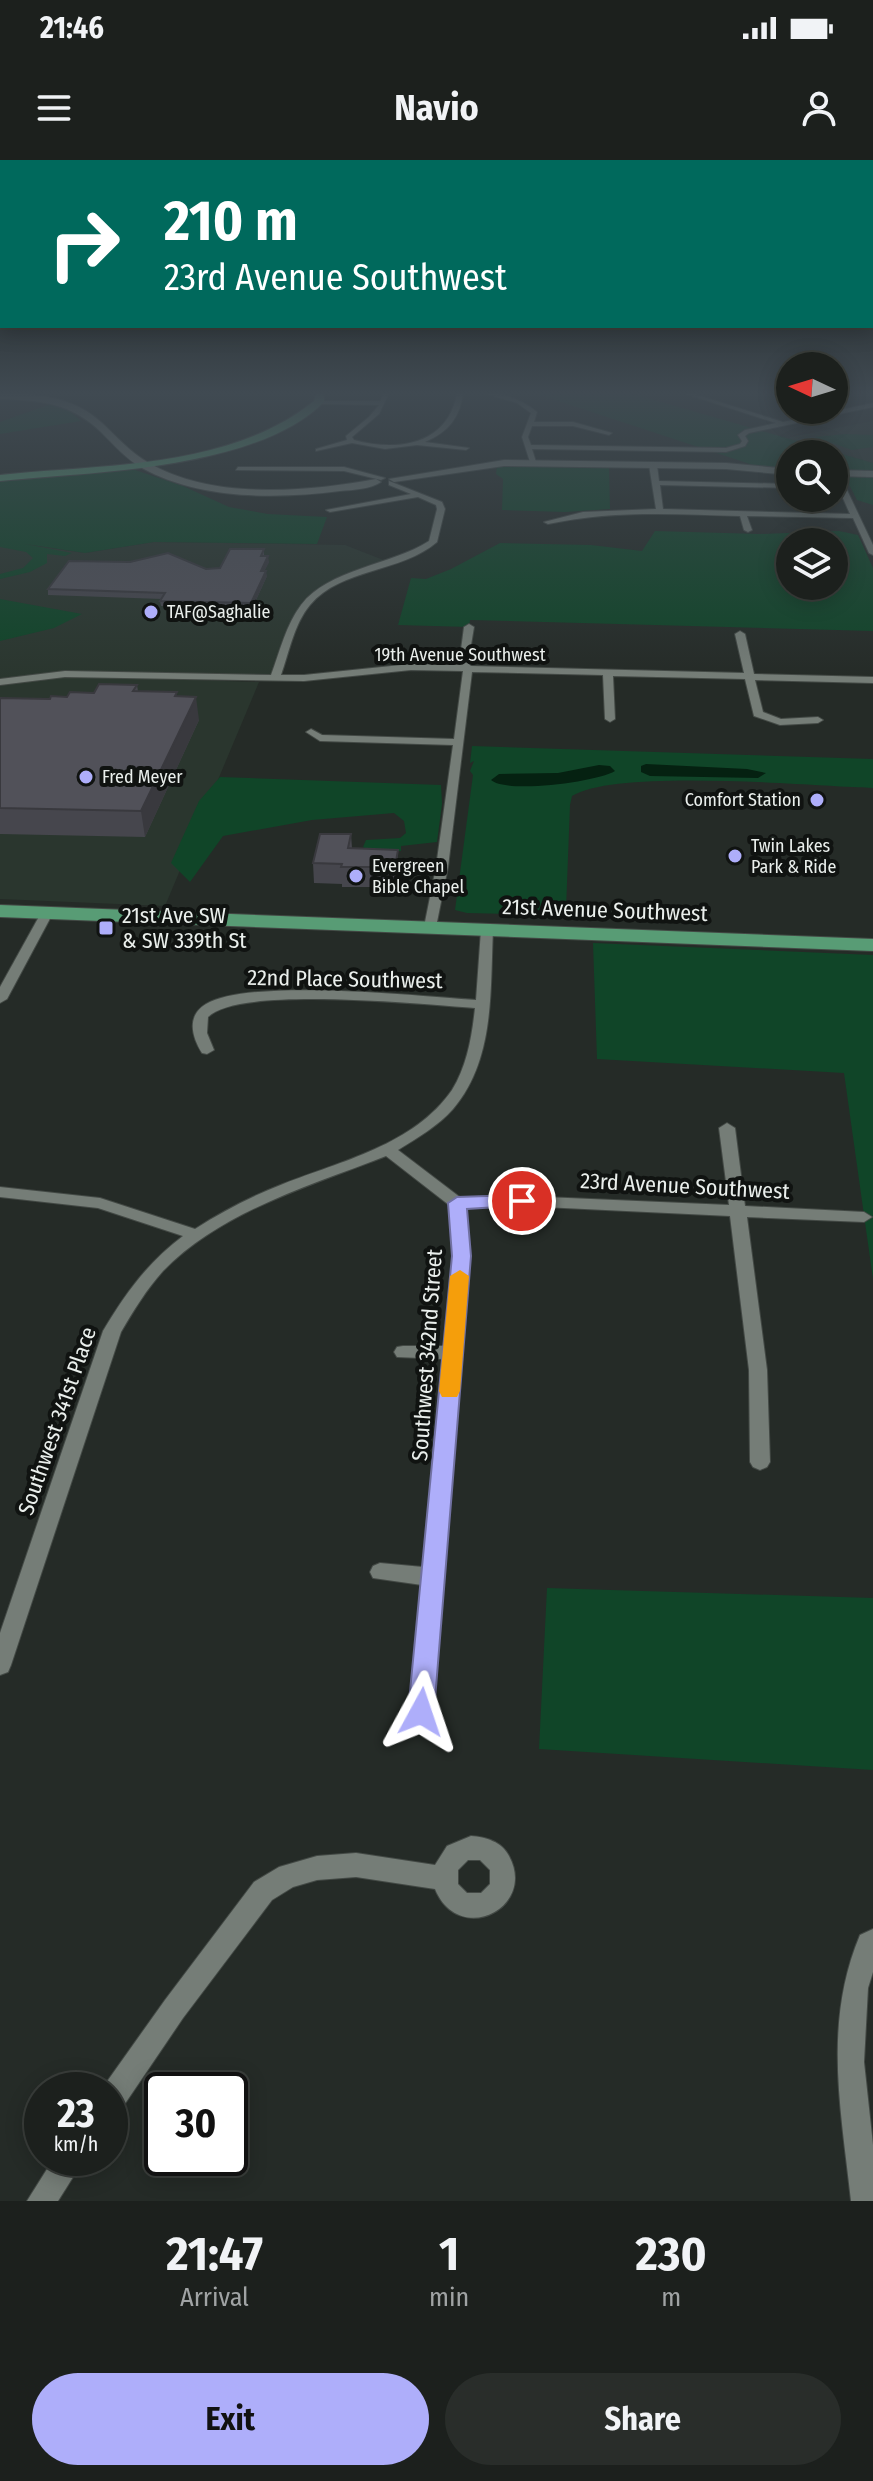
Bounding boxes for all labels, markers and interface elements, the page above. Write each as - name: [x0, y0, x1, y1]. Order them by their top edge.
- text: 21:46: [40, 10, 104, 46]
- icon: menu: [32, 86, 76, 130]
- text: Navio: [394, 86, 479, 130]
- icon: person: [797, 86, 841, 130]
- text: 210 m: [164, 188, 298, 255]
- icon: right: [32, 192, 136, 296]
- text: 23rd Avenue Southwest: [164, 256, 507, 300]
- north arrow: [776, 352, 848, 424]
- map controls: [776, 352, 848, 600]
- button: search: [776, 440, 848, 512]
- button: layers: [776, 528, 848, 600]
- place label: TAF@Saghalie: [167, 601, 270, 623]
- marker: TAF@Saghalie: [142, 603, 160, 621]
- street label: 19th Avenue Southwest: [374, 644, 546, 666]
- place label: Fred Meyer: [102, 766, 183, 788]
- marker: Fred Meyer: [77, 768, 95, 786]
- place label: Comfort Station: [685, 789, 801, 811]
- marker: Comfort Station: [808, 791, 826, 809]
- place label: Twin Lakes Park & Ride: [751, 835, 836, 878]
- marker: Twin Lakes Park & Ride: [726, 847, 744, 865]
- place label: Evergreen Bible Chapel: [372, 855, 464, 898]
- marker: Evergreen Bible Chapel: [347, 867, 365, 885]
- street label: 21st Avenue Southwest: [502, 893, 709, 927]
- place label: 21st Ave SW & SW 339th St: [122, 902, 247, 954]
- marker: 21st Ave SW & SW 339th St: [97, 919, 115, 937]
- street label: 22nd Place Southwest: [247, 964, 444, 994]
- pin: [488, 1167, 556, 1235]
- street label: 23rd Avenue Southwest: [580, 1167, 791, 1205]
- icon: arrive: [500, 1179, 544, 1223]
- street label: Southwest 342nd Street: [406, 1247, 448, 1462]
- street label: Southwest 341st Place: [12, 1323, 102, 1519]
- position arrow: [379, 1670, 463, 1754]
- speed limit sign: 30: [144, 2072, 248, 2176]
- text: 23: [57, 2090, 95, 2138]
- text: km/h: [54, 2132, 98, 2156]
- text: 21:47: [166, 2225, 263, 2283]
- text: 1: [439, 2225, 459, 2283]
- text: 230: [636, 2225, 707, 2283]
- text: Arrival: [180, 2282, 249, 2313]
- text: min: [429, 2282, 469, 2313]
- text: m: [661, 2282, 681, 2313]
- button: Exit: [32, 2373, 429, 2465]
- button: Share: [445, 2373, 841, 2465]

